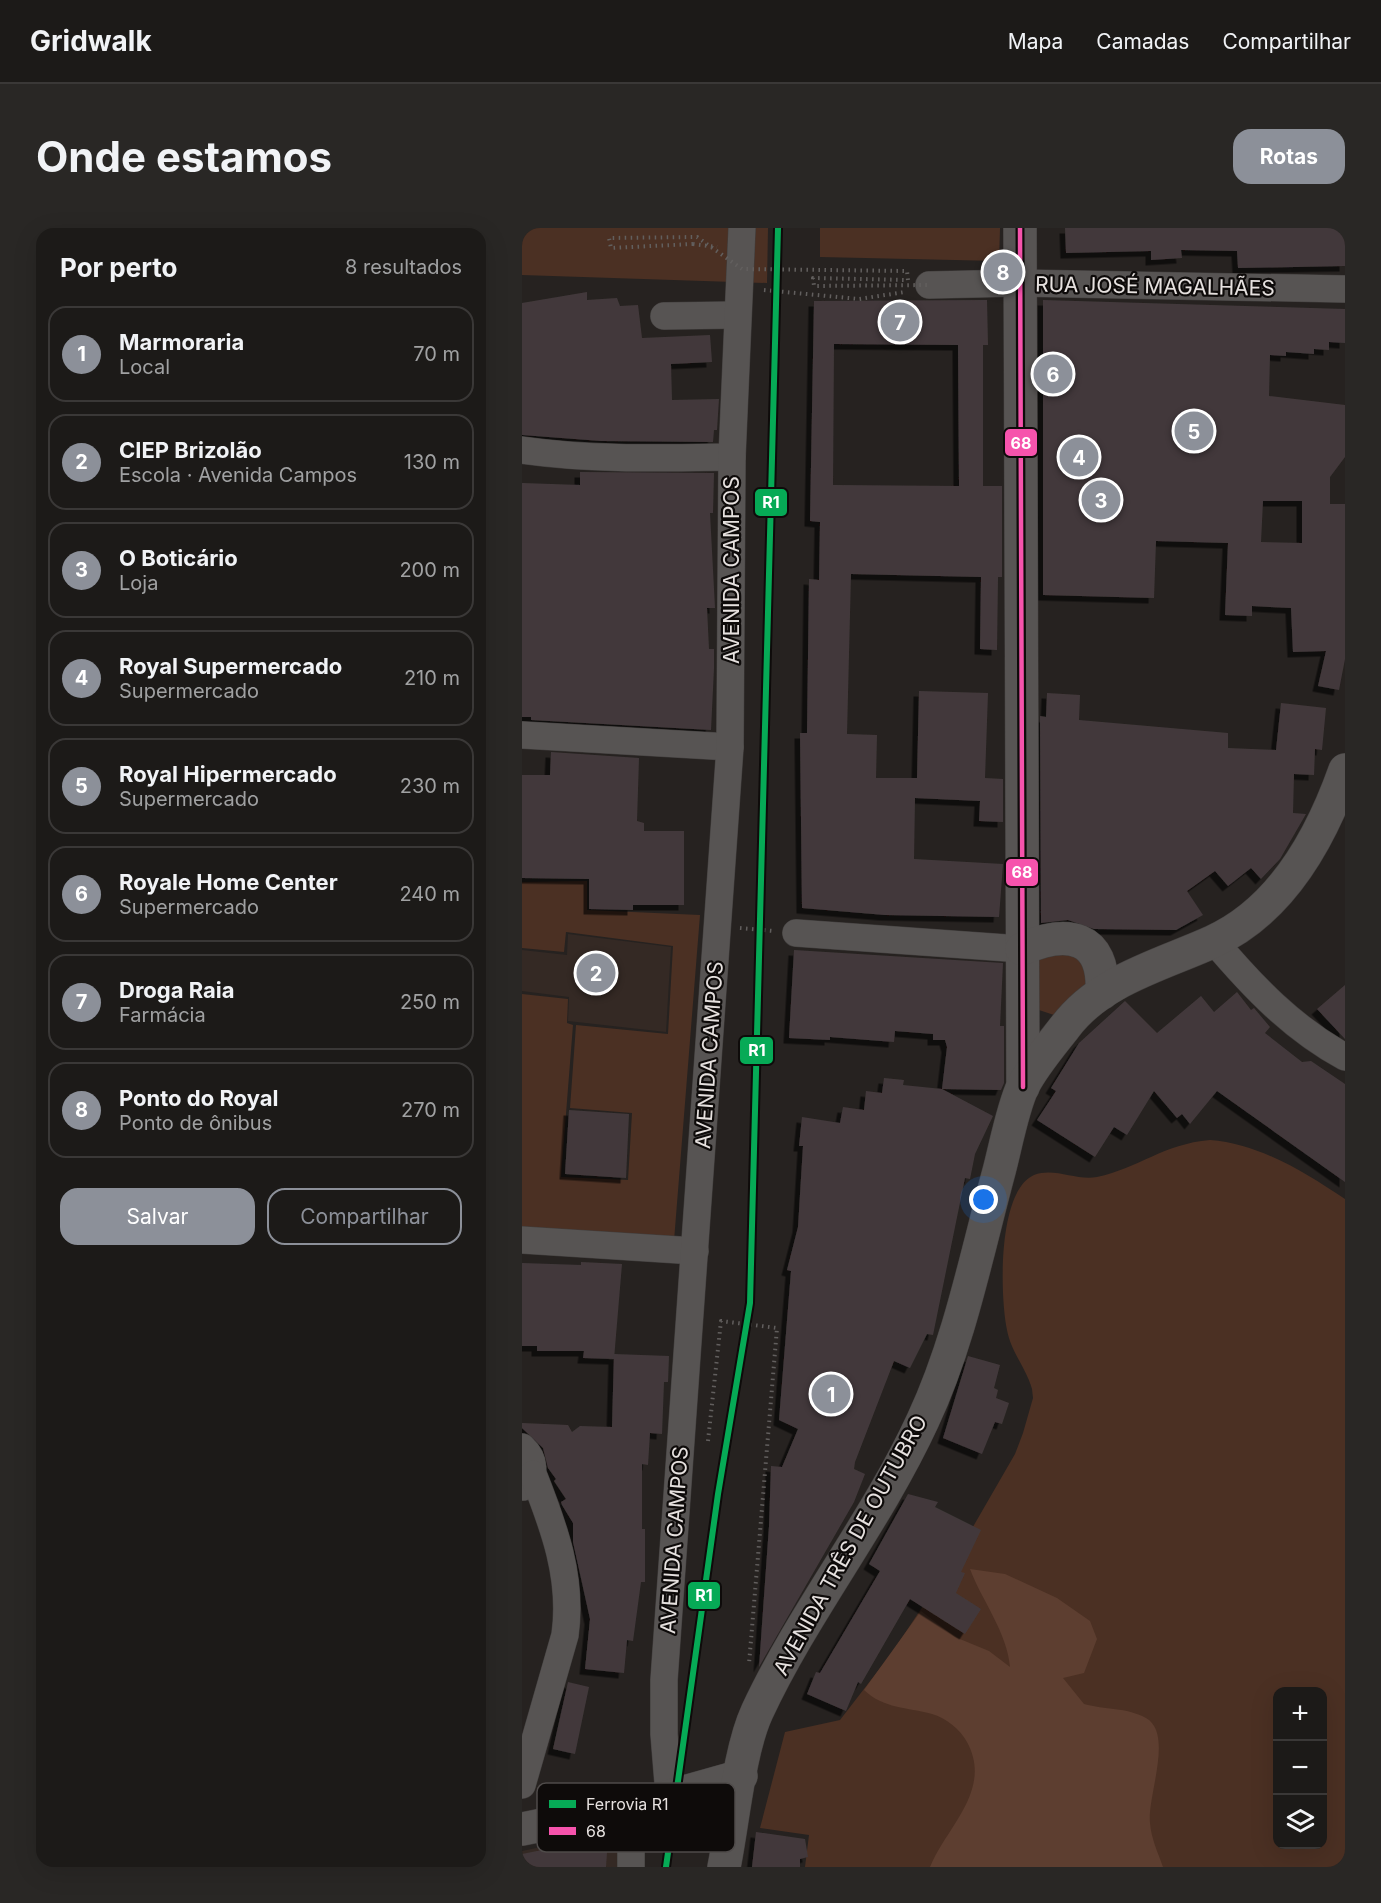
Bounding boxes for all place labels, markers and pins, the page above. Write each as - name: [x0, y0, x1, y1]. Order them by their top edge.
- pin: 8: [984, 250, 1022, 294]
- pin: 7: [880, 300, 920, 344]
- pin: 6: [1034, 352, 1072, 396]
- pin: 5: [1174, 408, 1214, 454]
- pin: 4: [1060, 434, 1098, 480]
- pin: 3: [1082, 478, 1120, 522]
- pin: 2: [576, 950, 616, 996]
- pin: 1: [812, 1372, 850, 1416]

